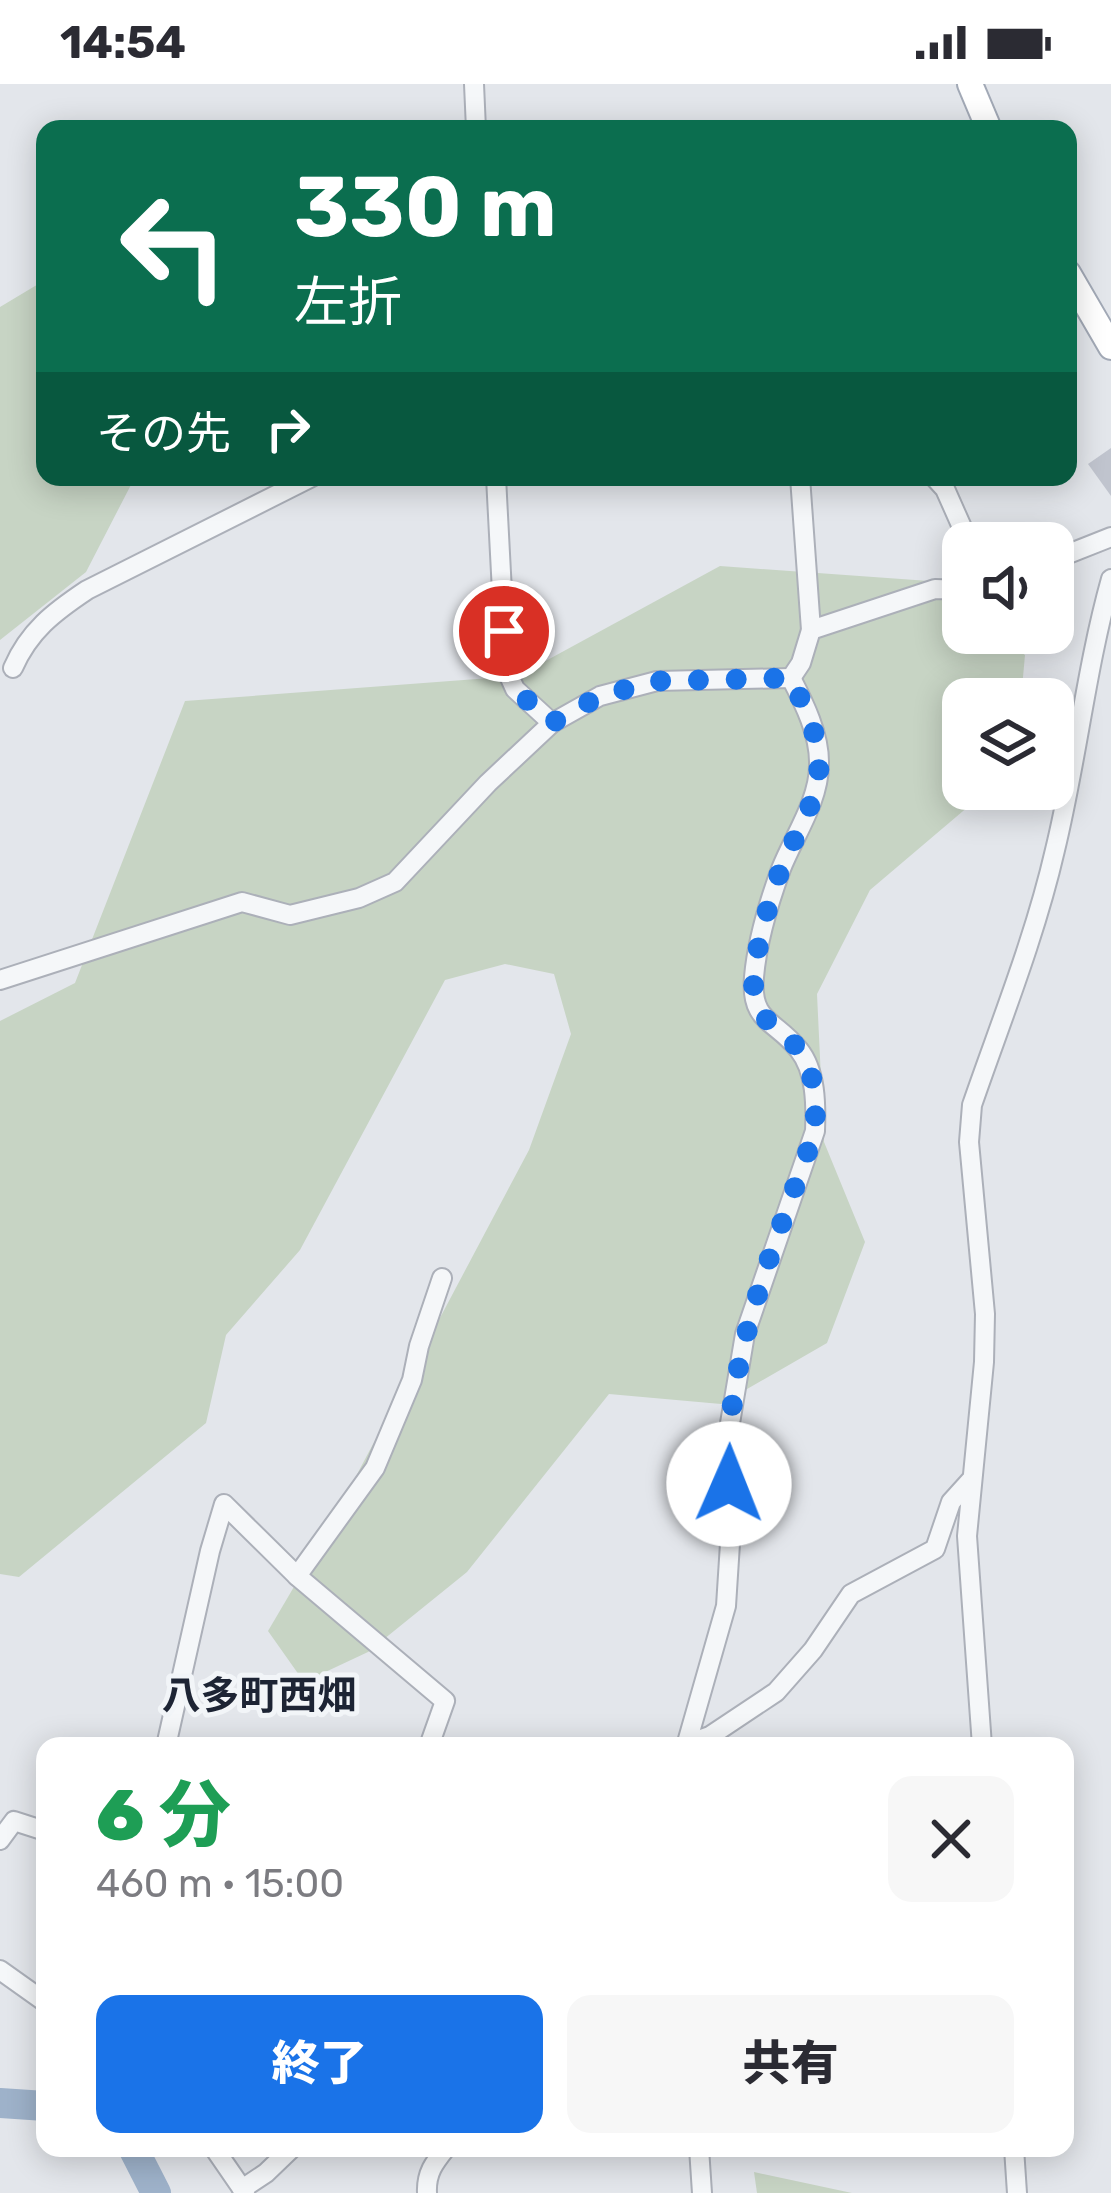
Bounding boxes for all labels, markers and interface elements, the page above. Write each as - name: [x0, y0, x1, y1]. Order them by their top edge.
- text: 14:54: [60, 16, 186, 69]
- text: 330 m: [294, 157, 557, 257]
- icon: left: [96, 168, 252, 324]
- text: 左折: [294, 271, 402, 335]
- icon: right: [255, 396, 321, 462]
- text: その先: [96, 407, 231, 460]
- map controls: [942, 522, 1074, 810]
- button: sound: [942, 522, 1074, 654]
- pin: [453, 580, 555, 682]
- icon: arrive: [471, 598, 537, 664]
- button: layers: [942, 678, 1074, 810]
- position arrow: [666, 1421, 792, 1547]
- district label: 八多町西畑: [161, 1673, 357, 1719]
- text: 6 分: [96, 1773, 231, 1858]
- button: close: [888, 1776, 1014, 1902]
- text: 460 m · 15:00: [96, 1861, 344, 1907]
- button: 終了: [96, 1995, 543, 2133]
- button: 共有: [567, 1995, 1014, 2133]

